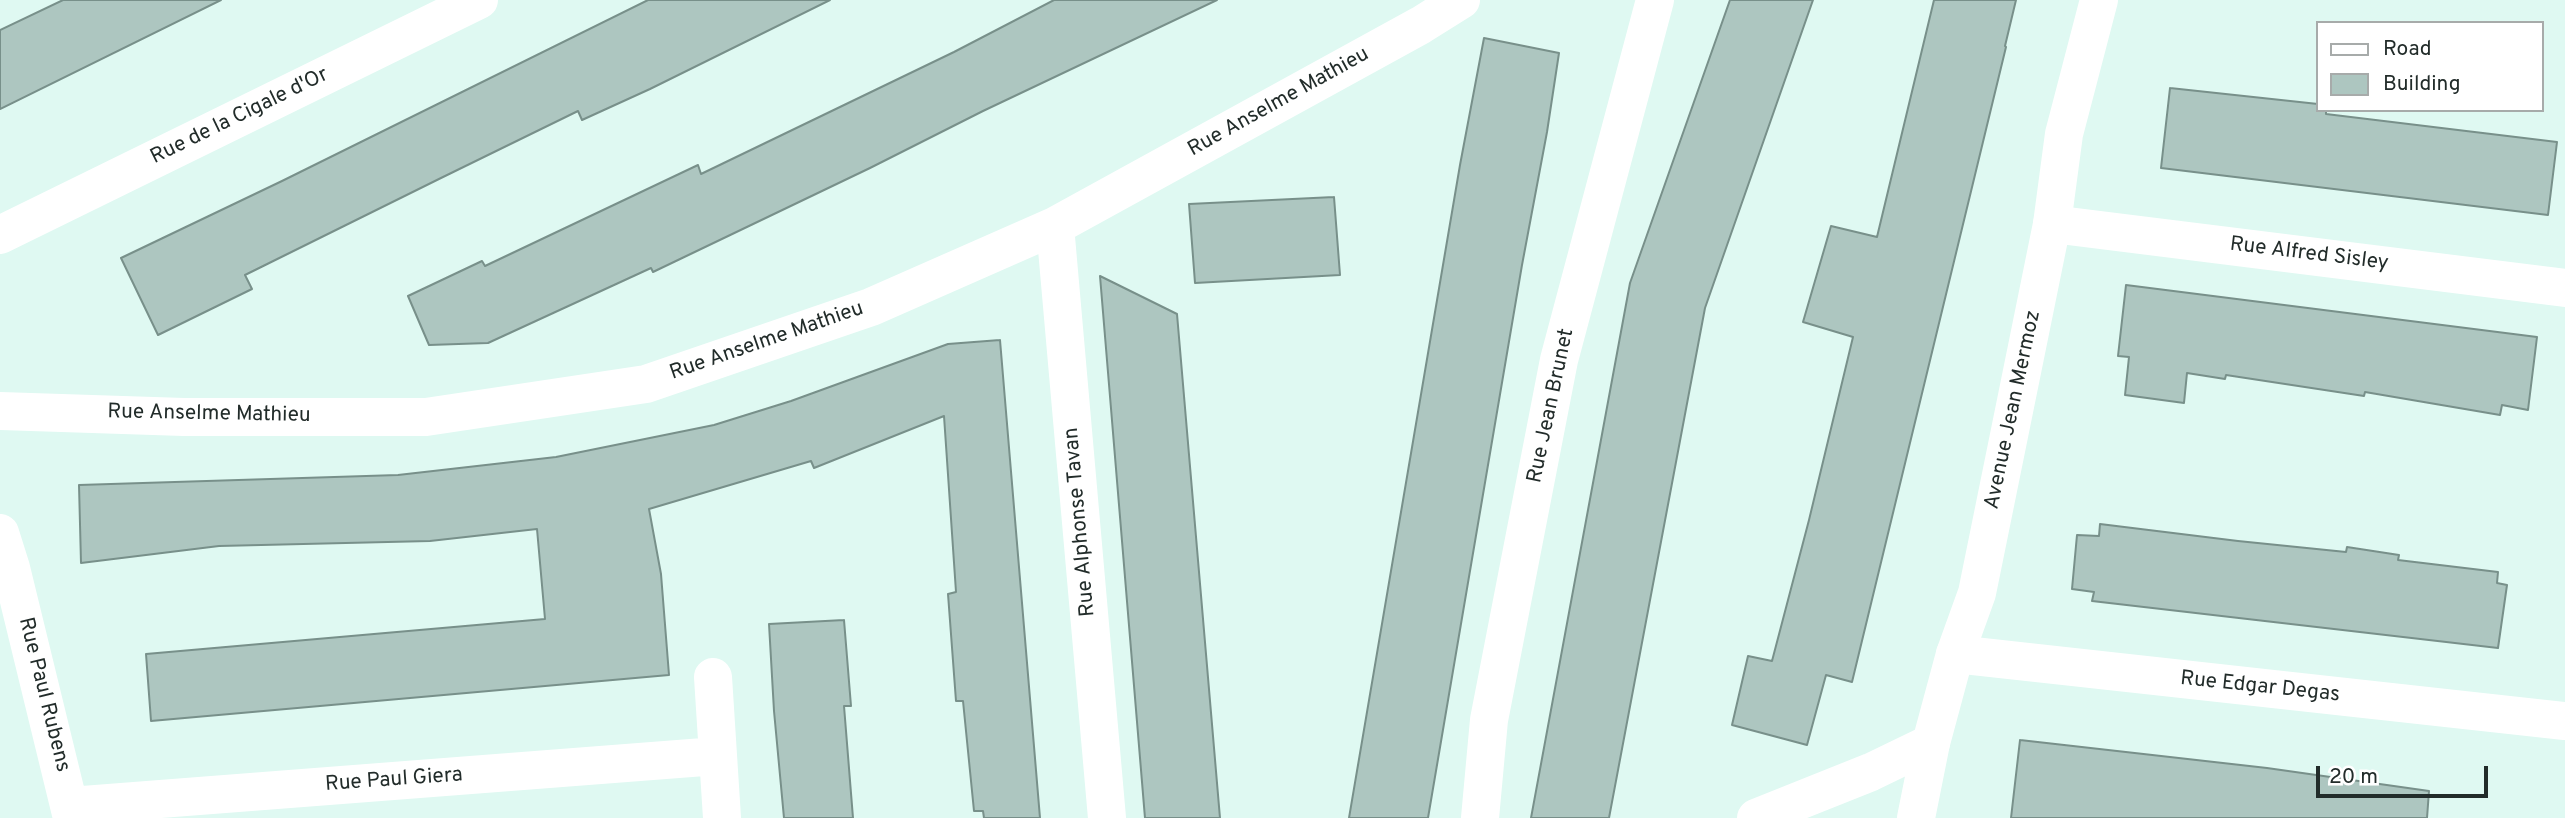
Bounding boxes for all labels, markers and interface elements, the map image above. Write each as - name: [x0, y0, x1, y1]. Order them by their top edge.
- legend: [2316, 21, 2544, 112]
- text: Road: [2383, 36, 2432, 63]
- street label: Rue Anselme Mathieu: [1184, 43, 1374, 163]
- street label: Rue de la Cigale d'Or: [147, 63, 333, 171]
- text: Building: [2383, 71, 2461, 98]
- street label: Rue Alfred Sisley: [2228, 233, 2390, 277]
- street label: Rue Anselme Mathieu: [667, 297, 867, 387]
- street label: Avenue Jean Mermoz: [1981, 308, 2047, 512]
- street label: Rue Jean Brunet: [1523, 326, 1581, 486]
- street label: Rue Anselme Mathieu: [107, 401, 311, 429]
- street label: Rue Alphonse Tavan: [1060, 426, 1102, 618]
- street label: Rue Paul Rubens: [12, 615, 74, 775]
- street label: Rue Edgar Degas: [2179, 667, 2341, 709]
- scale bar: [2320, 752, 2492, 796]
- street label: Rue Paul Giera: [324, 764, 464, 798]
- text: 20 m: [2329, 764, 2378, 791]

